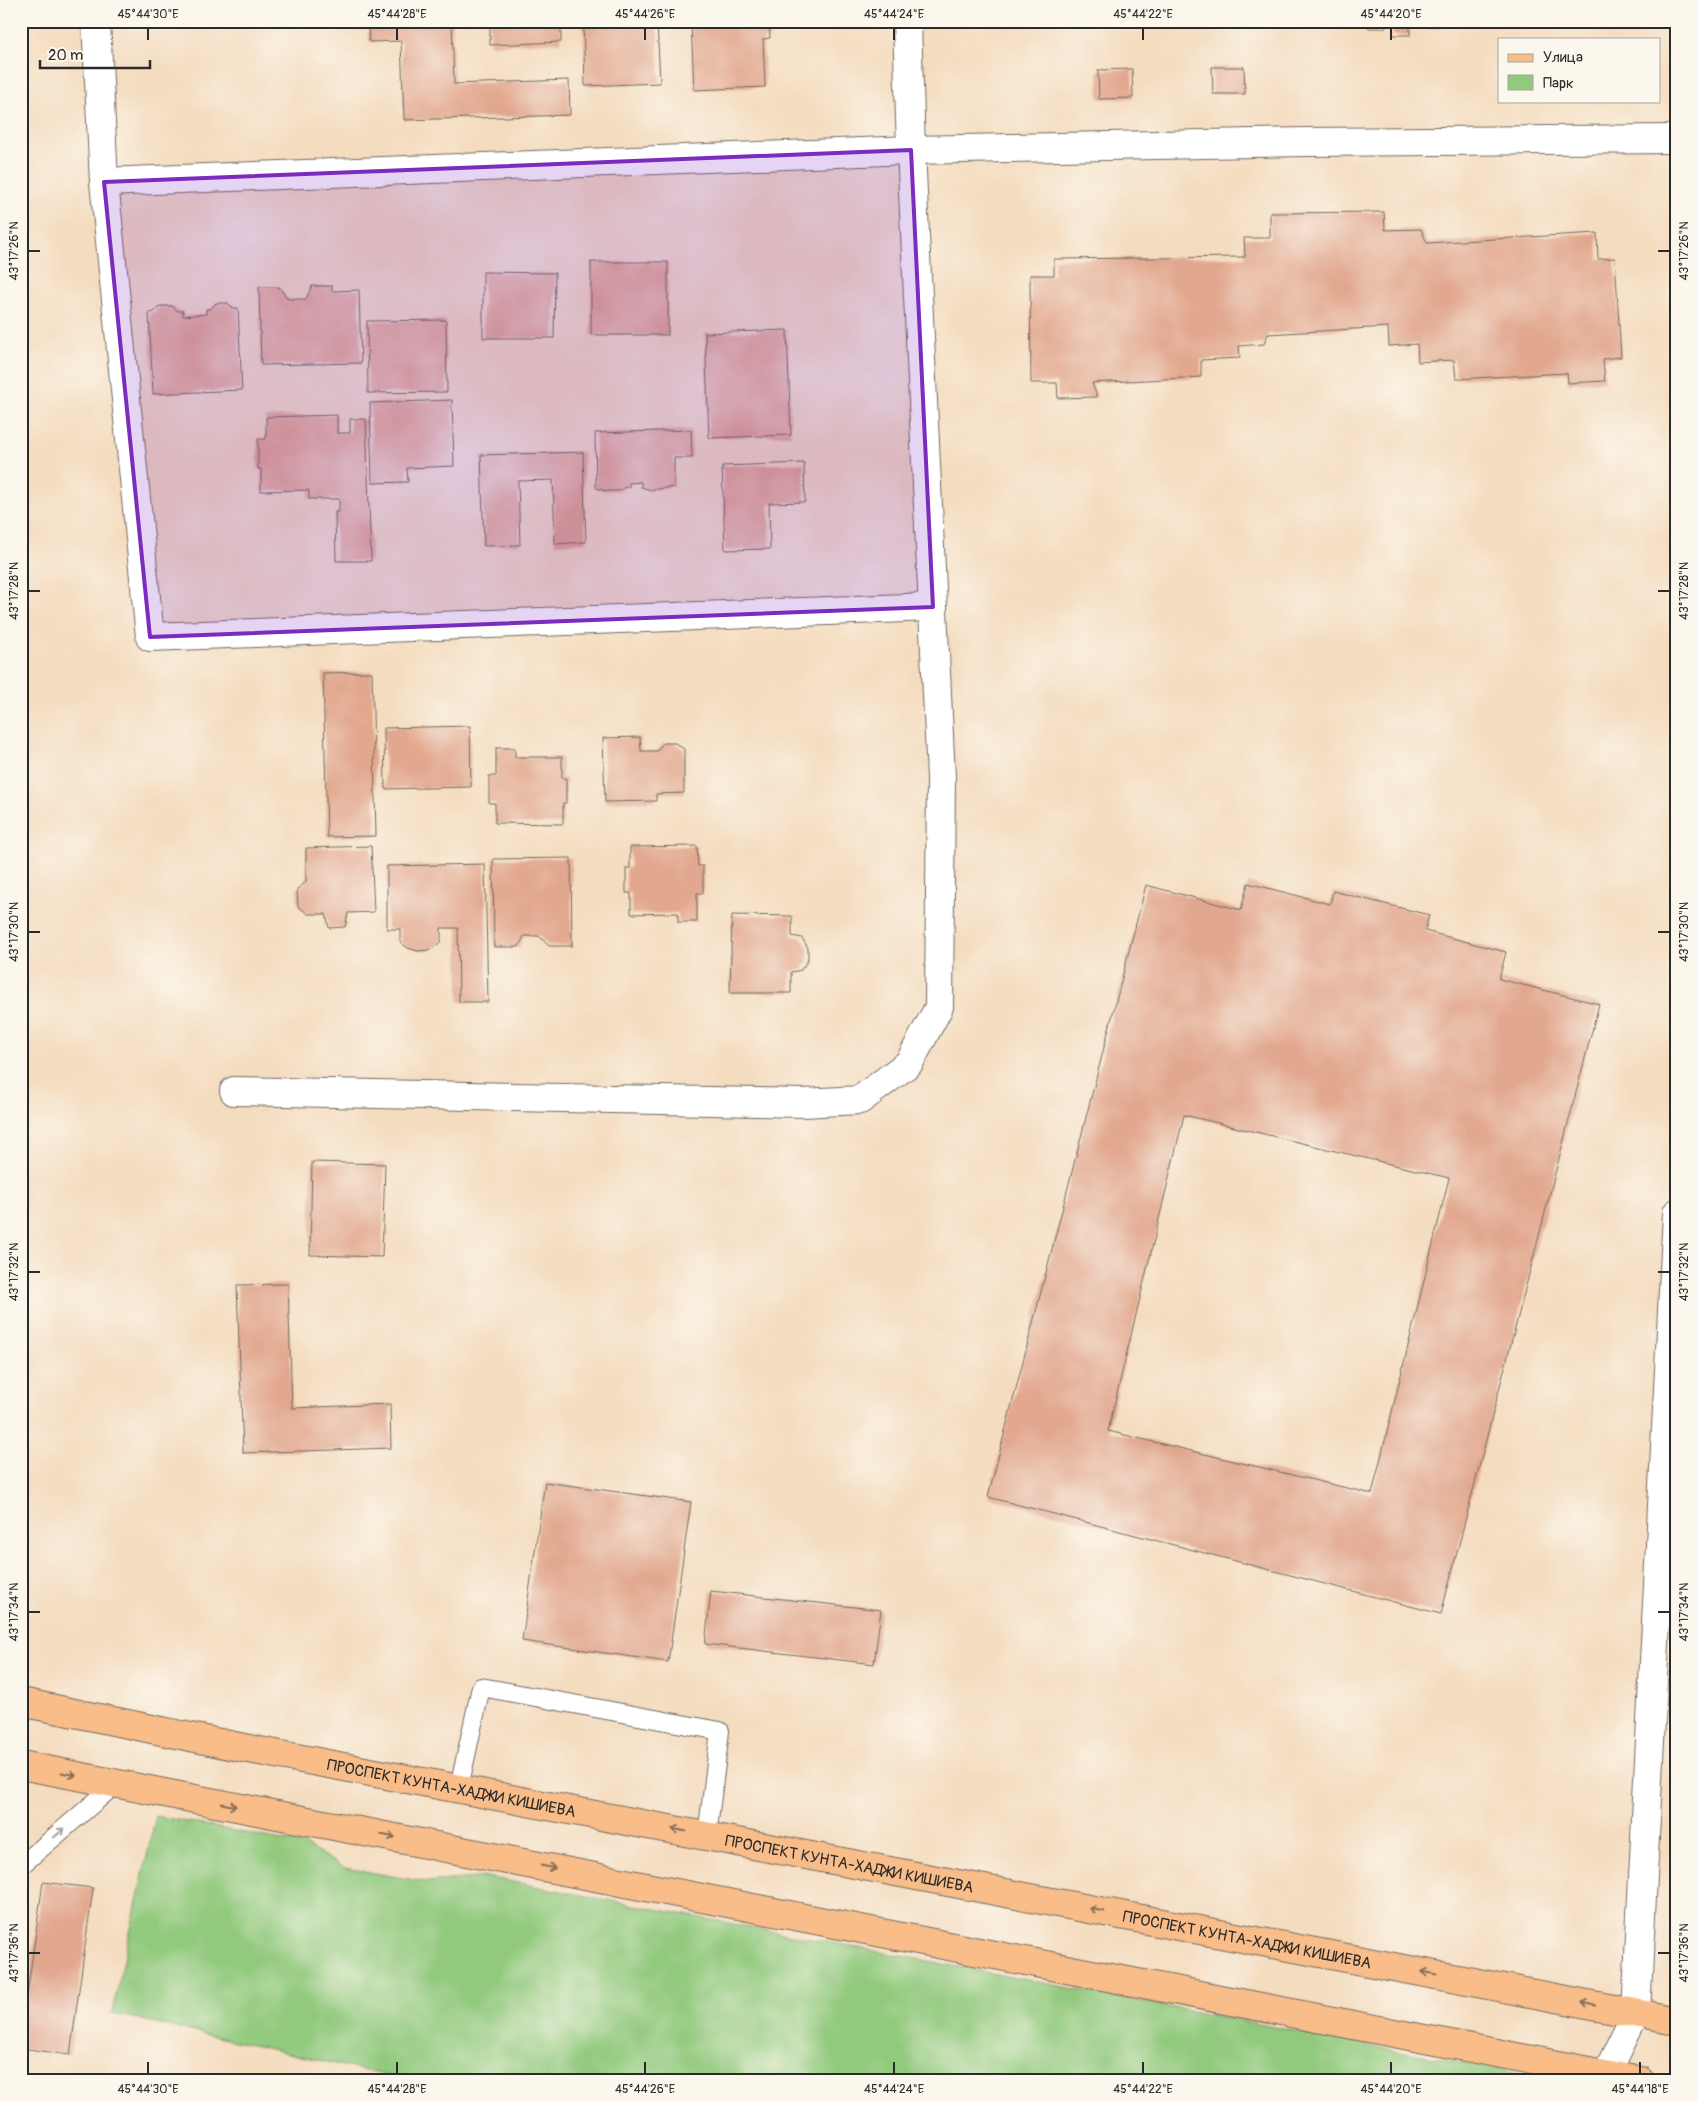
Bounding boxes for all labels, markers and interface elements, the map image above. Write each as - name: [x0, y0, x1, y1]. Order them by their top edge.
- text: 45°44'30"E: [117, 7, 179, 22]
- text: 45°44'28"E: [368, 7, 426, 22]
- text: 45°44'26"E: [615, 7, 675, 22]
- text: 45°44'24"E: [864, 7, 924, 22]
- text: 45°44'22"E: [1113, 7, 1173, 22]
- text: 45°44'20"E: [1360, 7, 1422, 22]
- scale bar: [40, 38, 150, 70]
- legend: [1498, 38, 1660, 102]
- text: 20 m: [48, 46, 83, 65]
- text: Улица: [1543, 48, 1583, 67]
- text: Парк: [1543, 74, 1574, 93]
- text: 43°17'26"N: [7, 221, 22, 281]
- text: 43°17'26"N: [1677, 221, 1692, 281]
- text: 43°17'28"N: [7, 562, 22, 620]
- text: 43°17'28"N: [1677, 562, 1692, 620]
- text: 43°17'30"N: [7, 902, 22, 962]
- text: 43°17'30"N: [1677, 902, 1692, 962]
- text: 43°17'32"N: [7, 1243, 22, 1301]
- text: 43°17'32"N: [1677, 1243, 1692, 1301]
- text: 43°17'34"N: [7, 1583, 22, 1641]
- text: 43°17'34"N: [1677, 1583, 1692, 1641]
- street label: ПРОСПЕКТ КУНТА-ХАДЖИ КИШИЕВА: [325, 1755, 577, 1822]
- one-way arrow: [61, 1770, 77, 1779]
- one-way arrow: [220, 1800, 236, 1810]
- one-way arrow: [672, 1825, 688, 1835]
- one-way arrow: [52, 1828, 65, 1839]
- one-way arrow: [380, 1831, 396, 1841]
- street label: ПРОСПЕКТ КУНТА-ХАДЖИ КИШИЕВА: [723, 1831, 975, 1898]
- one-way arrow: [539, 1863, 555, 1872]
- one-way arrow: [1089, 1905, 1105, 1914]
- street label: ПРОСПЕКТ КУНТА-ХАДЖИ КИШИЕВА: [1121, 1907, 1373, 1974]
- text: 43°17'36"N: [7, 1924, 22, 1983]
- text: 43°17'36"N: [1677, 1924, 1692, 1983]
- one-way arrow: [1421, 1968, 1437, 1978]
- one-way arrow: [1581, 1998, 1597, 2008]
- text: 45°44'30"E: [117, 2082, 179, 2097]
- text: 45°44'28"E: [368, 2082, 426, 2097]
- text: 45°44'26"E: [615, 2082, 675, 2097]
- text: 45°44'24"E: [864, 2082, 924, 2097]
- text: 45°44'22"E: [1113, 2082, 1173, 2097]
- text: 45°44'20"E: [1360, 2082, 1422, 2097]
- text: 45°44'18"E: [1612, 2082, 1668, 2097]

